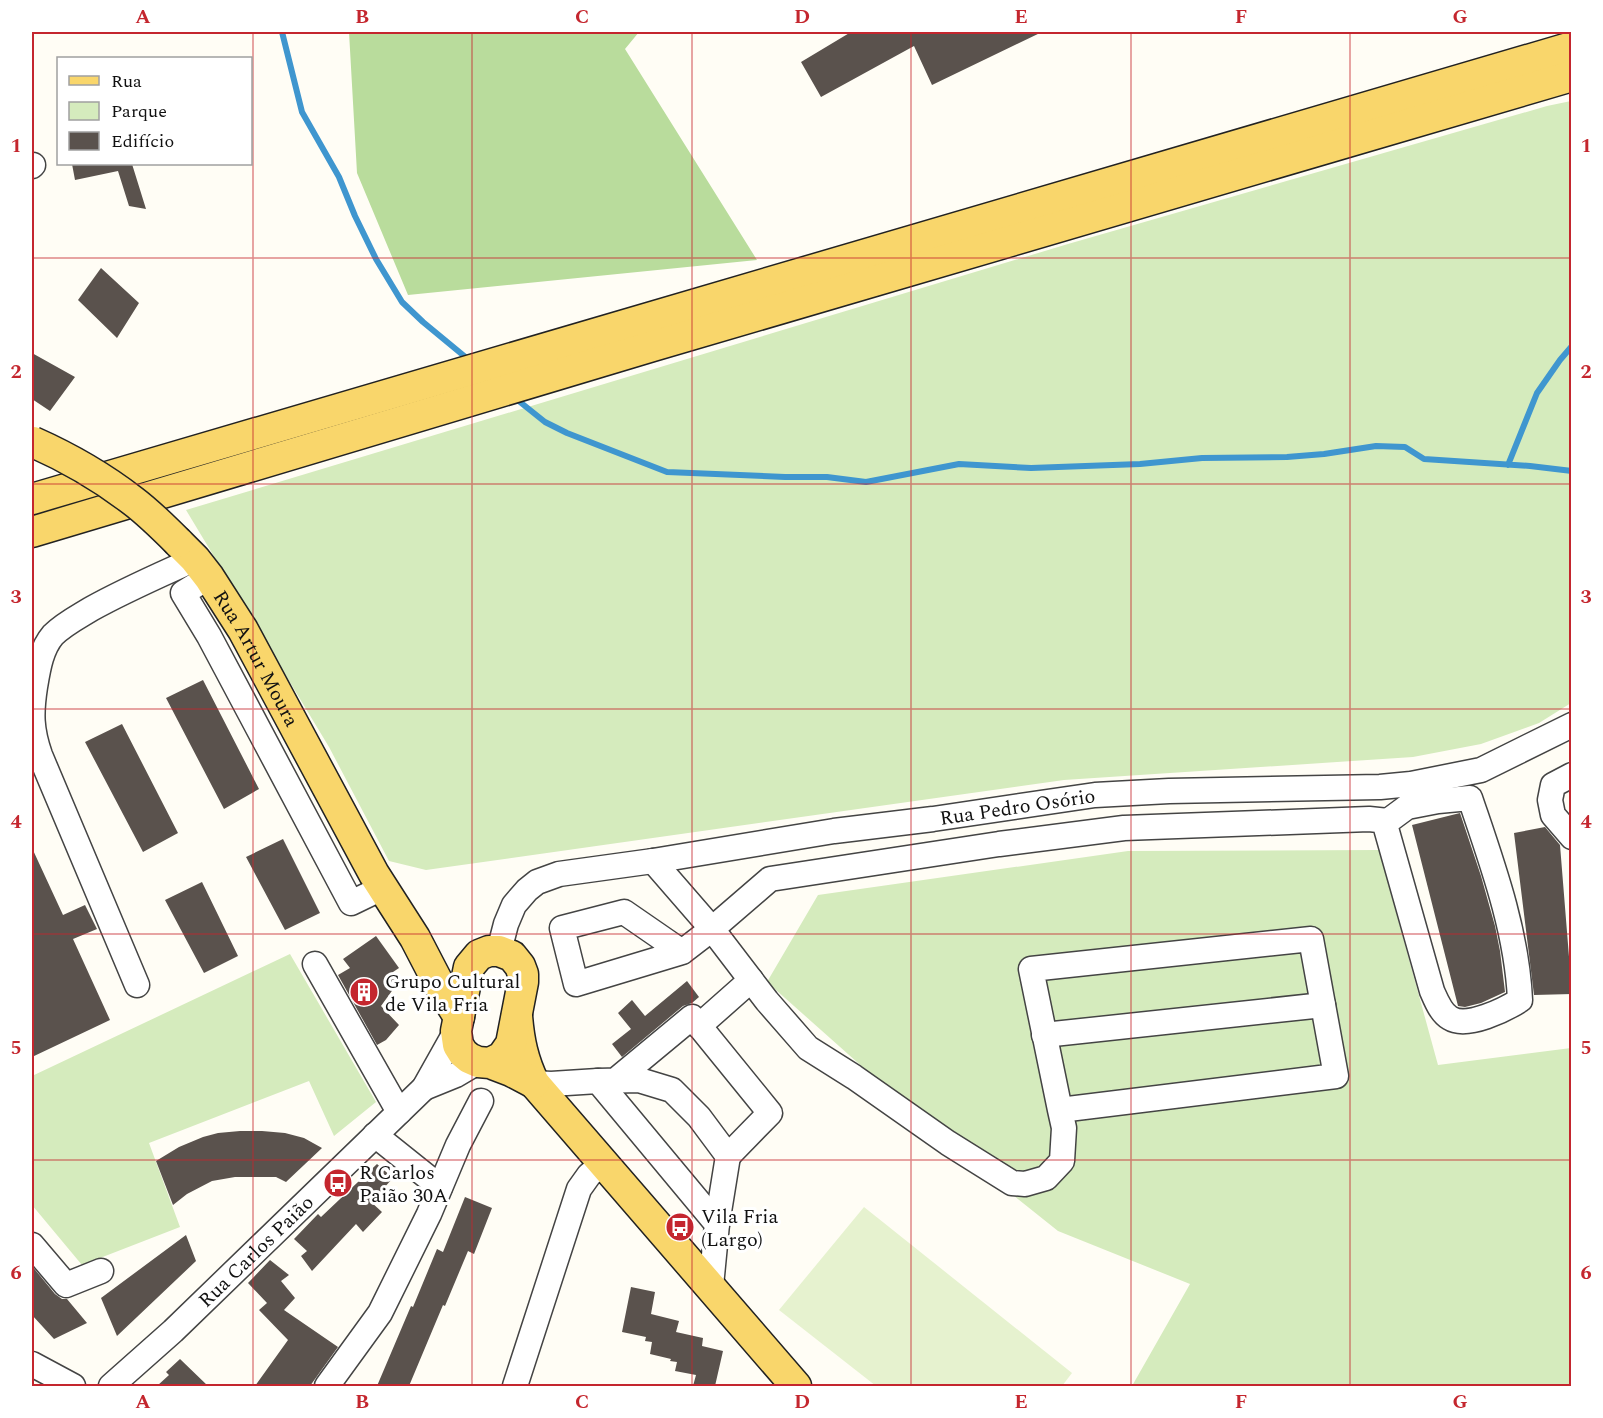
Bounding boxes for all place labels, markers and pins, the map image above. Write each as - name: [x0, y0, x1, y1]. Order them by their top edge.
- place label: Grupo Cultural de Vila Fria: [385, 967, 520, 1020]
- building icon: Grupo Cultural de Vila Fria: [348, 976, 380, 1008]
- place label: R Carlos Paião 30A: [359, 1158, 448, 1211]
- bus stop icon: R Carlos Paião 30A: [322, 1167, 354, 1199]
- place label: Vila Fria (Largo): [701, 1202, 779, 1255]
- bus stop icon: Vila Fria (Largo): [664, 1211, 696, 1243]

